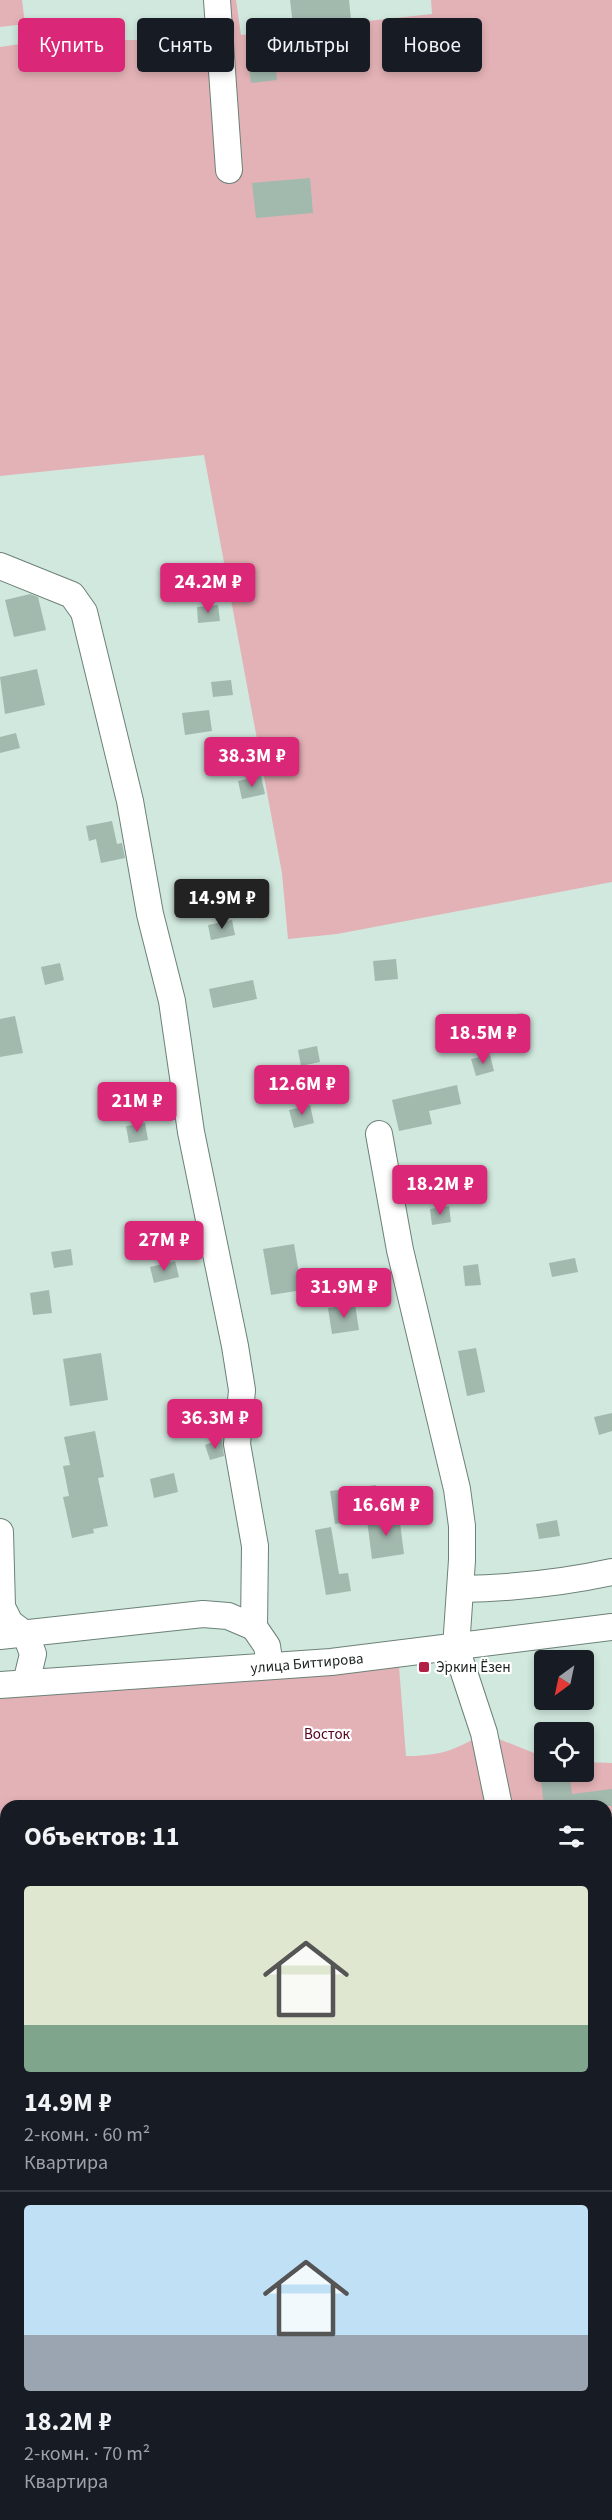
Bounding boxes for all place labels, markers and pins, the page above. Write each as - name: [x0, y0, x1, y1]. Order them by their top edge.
- pin: 24.2M ₽: [153, 563, 263, 614]
- pin: 38.3M ₽: [197, 737, 307, 788]
- pin: 14.9M ₽: [167, 879, 277, 930]
- pin: 18.5M ₽: [428, 1014, 538, 1065]
- pin: 12.6M ₽: [247, 1065, 357, 1116]
- pin: 21M ₽: [95, 1082, 179, 1133]
- pin: 18.2M ₽: [385, 1165, 495, 1216]
- pin: 27M ₽: [122, 1221, 206, 1272]
- pin: 31.9M ₽: [289, 1268, 399, 1319]
- pin: 36.3M ₽: [160, 1399, 270, 1450]
- pin: 16.6M ₽: [331, 1486, 441, 1537]
- place label: Эркин Ёзен: [436, 1657, 511, 1678]
- marker: Эркин Ёзен: [417, 1660, 431, 1674]

